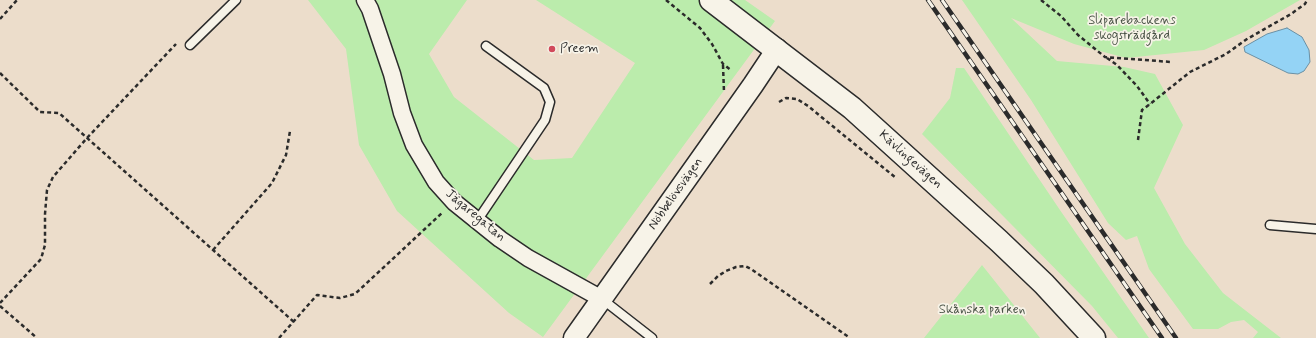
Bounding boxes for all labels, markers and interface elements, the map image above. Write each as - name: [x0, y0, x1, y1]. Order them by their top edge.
- park label: Sliparebackens skogsträdgård: [1088, 13, 1176, 44]
- place label: Preem: [560, 41, 599, 57]
- marker: Preem: [547, 44, 557, 54]
- street label: Kävlingevägen: [875, 127, 945, 193]
- street label: Nöbbelövsvägen: [645, 155, 707, 233]
- street label: Jägaregatan: [442, 187, 508, 245]
- park label: Skånska parken: [939, 302, 1025, 318]

